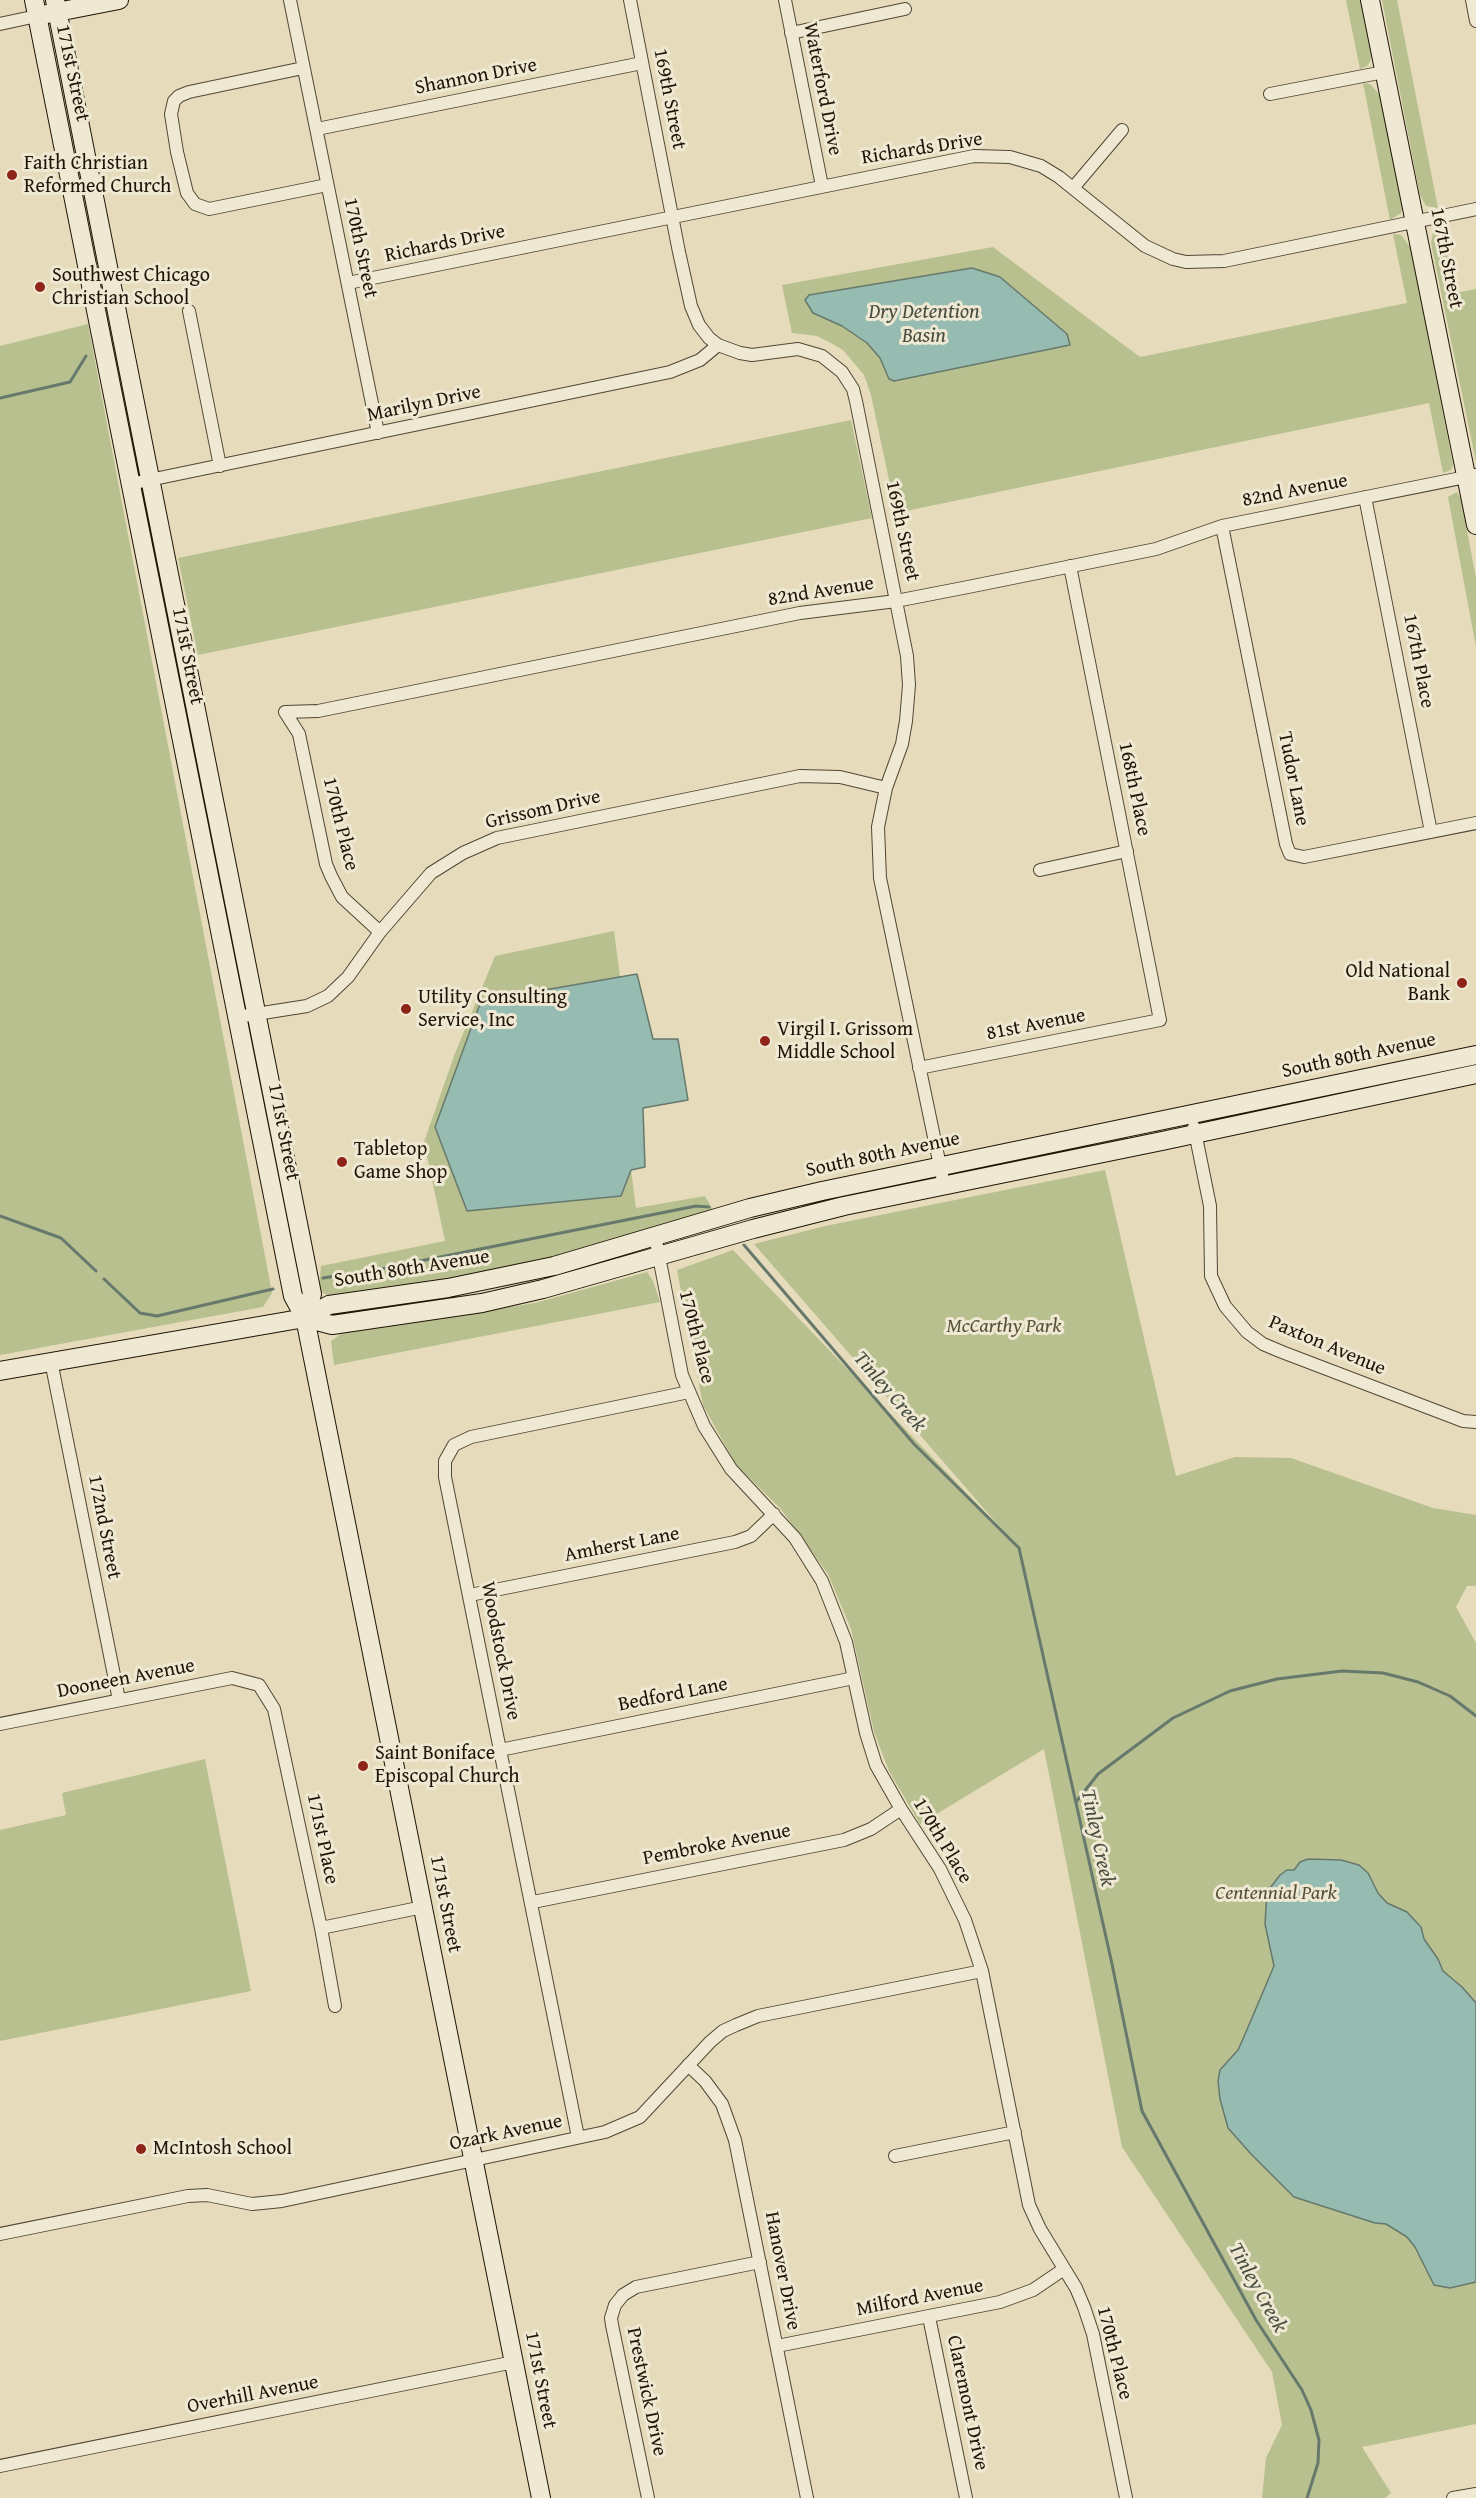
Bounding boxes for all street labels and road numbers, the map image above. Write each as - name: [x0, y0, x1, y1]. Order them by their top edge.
- street label: Waterford Drive: [797, 20, 847, 158]
- street label: 171st Street: [50, 22, 94, 124]
- street label: 169th Street: [647, 47, 691, 151]
- street label: Shannon Drive: [413, 53, 539, 101]
- street label: Richards Drive: [860, 128, 984, 170]
- street label: 170th Street: [338, 196, 382, 300]
- street label: 167th Street: [1424, 206, 1468, 310]
- street label: Richards Drive: [383, 220, 507, 268]
- street label: Marilyn Drive: [365, 380, 483, 428]
- street label: 82nd Avenue: [1240, 469, 1350, 513]
- street label: 169th Street: [880, 479, 924, 583]
- street label: 82nd Avenue: [766, 572, 876, 612]
- street label: 171st Street: [166, 605, 208, 707]
- street label: 167th Place: [1397, 612, 1439, 710]
- street label: Tudor Lane: [1272, 730, 1314, 828]
- street label: 168th Place: [1112, 740, 1156, 838]
- street label: 170th Place: [317, 775, 363, 873]
- street label: Grissom Drive: [483, 785, 603, 835]
- street label: 81st Avenue: [985, 1004, 1087, 1046]
- street label: South 80th Avenue: [1280, 1028, 1438, 1084]
- street label: 171st Street: [262, 1081, 304, 1183]
- street label: South 80th Avenue: [804, 1127, 962, 1183]
- street label: South 80th Avenue: [333, 1245, 491, 1293]
- street label: 170th Place: [673, 1288, 719, 1386]
- street label: Paxton Avenue: [1265, 1311, 1389, 1381]
- street label: 172nd Street: [82, 1473, 126, 1581]
- street label: Amherst Lane: [563, 1522, 681, 1568]
- street label: Woodstock Drive: [475, 1580, 525, 1722]
- street label: Dooneen Avenue: [55, 1654, 197, 1704]
- street label: Bedford Lane: [616, 1673, 730, 1717]
- street label: 171st Place: [301, 1791, 343, 1887]
- street label: 170th Place: [907, 1794, 977, 1888]
- street label: Pembroke Avenue: [641, 1819, 793, 1871]
- street label: 171st Street: [424, 1853, 466, 1955]
- street label: Ozark Avenue: [447, 2109, 565, 2157]
- street label: Hanover Drive: [759, 2210, 805, 2332]
- street label: Milford Avenue: [854, 2274, 986, 2322]
- street label: 170th Place: [1091, 2304, 1137, 2402]
- street label: Prestwick Drive: [621, 2325, 671, 2459]
- street label: 171st Street: [519, 2329, 561, 2431]
- street label: Claremont Drive: [941, 2333, 993, 2473]
- street label: Overhill Avenue: [185, 2371, 321, 2419]

